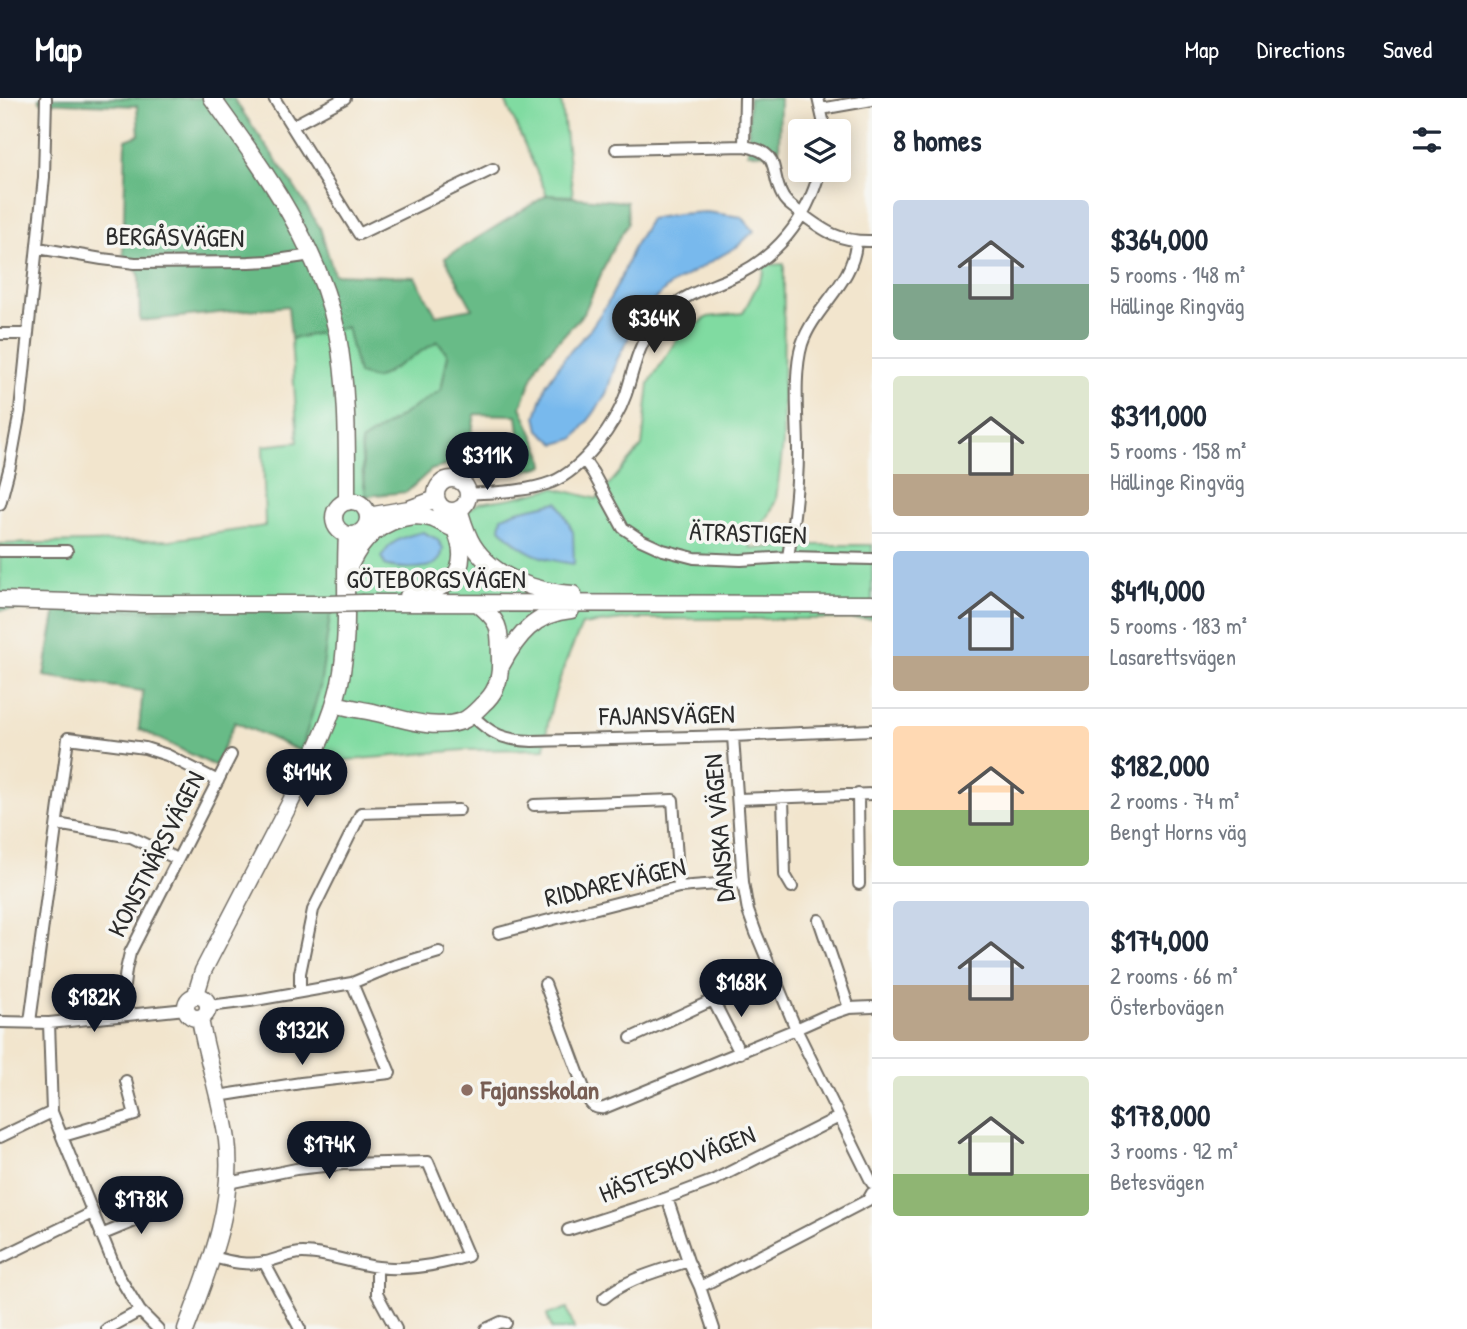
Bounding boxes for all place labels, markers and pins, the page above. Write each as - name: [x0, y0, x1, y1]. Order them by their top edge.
- pin: $364K: [605, 296, 703, 355]
- pin: $311K: [438, 432, 536, 492]
- pin: $414K: [258, 750, 356, 809]
- pin: $168K: [692, 960, 790, 1019]
- pin: $182K: [45, 974, 143, 1034]
- pin: $132K: [253, 1007, 351, 1067]
- place label: Fajansskolan: [480, 1072, 599, 1107]
- marker: Fajansskolan: [459, 1082, 475, 1098]
- pin: $174K: [280, 1122, 378, 1181]
- pin: $178K: [92, 1176, 190, 1236]

